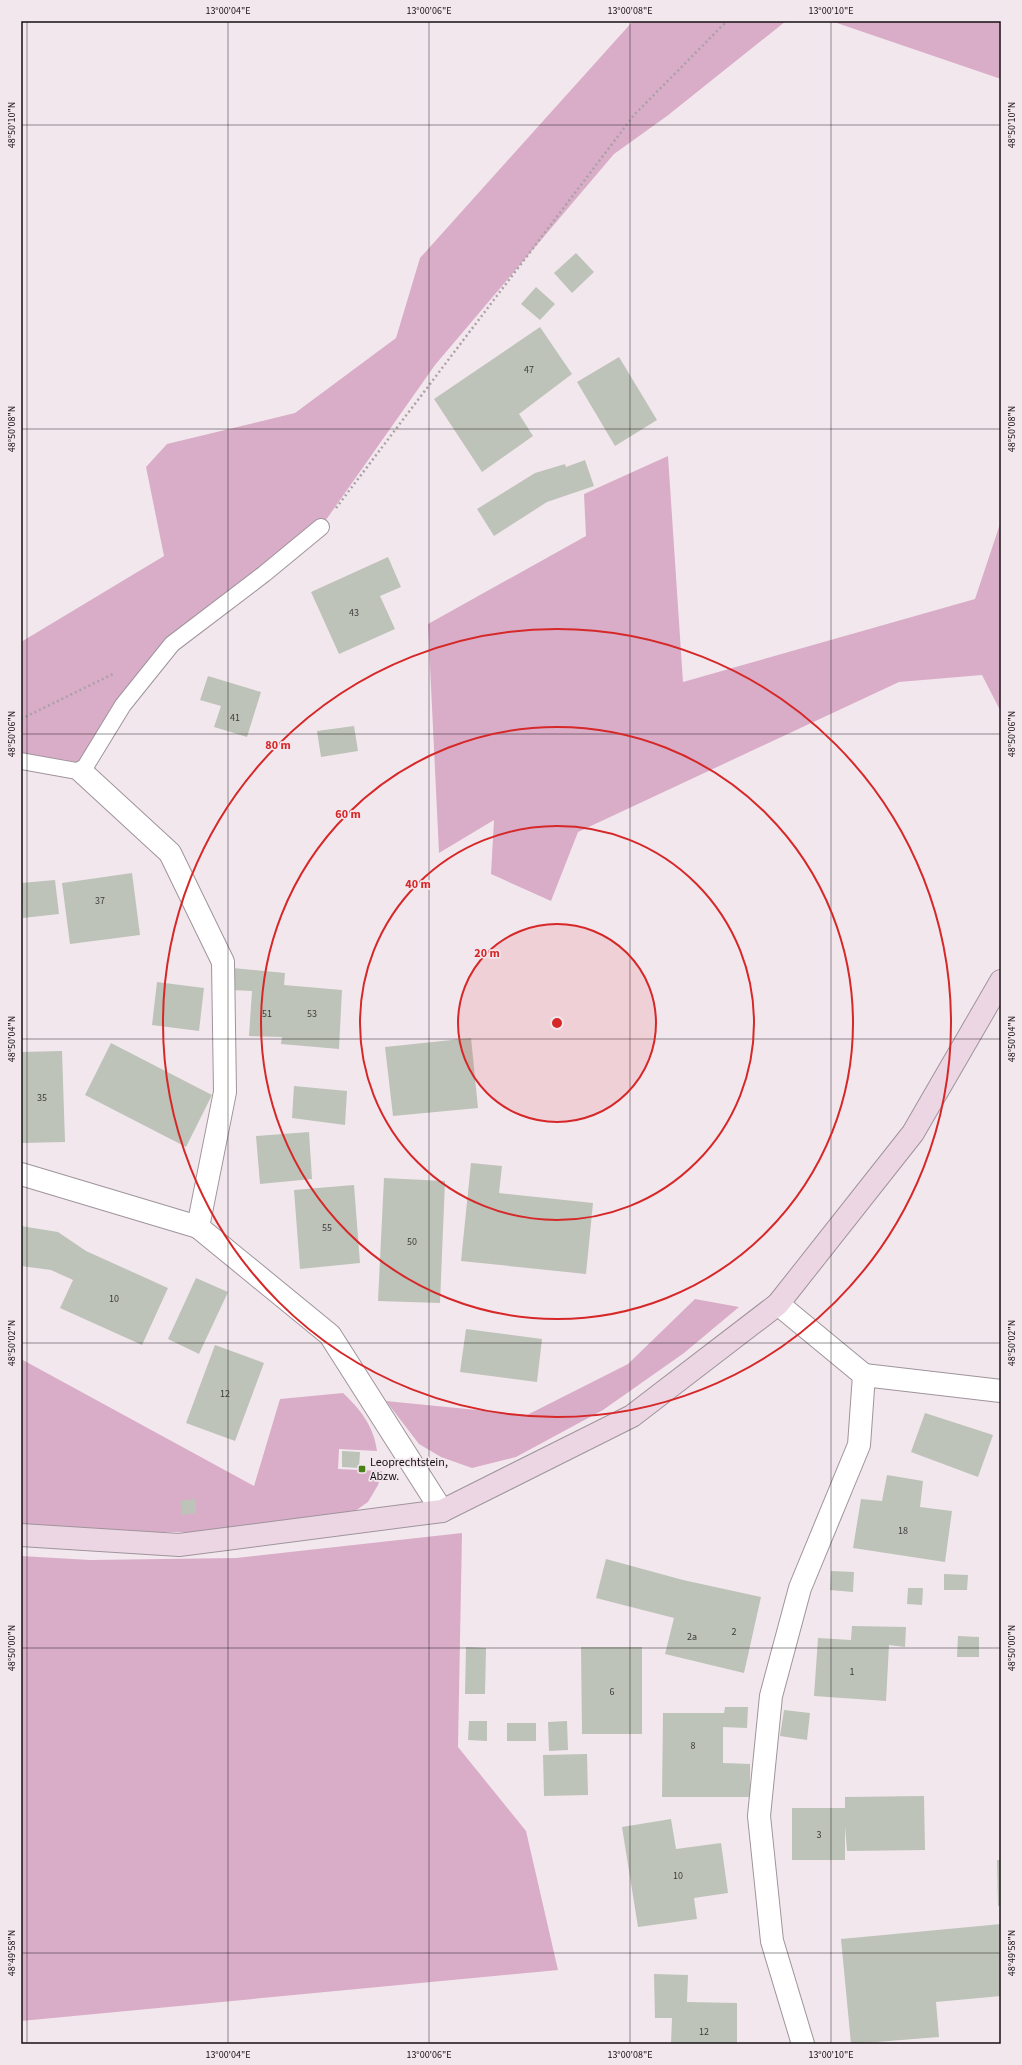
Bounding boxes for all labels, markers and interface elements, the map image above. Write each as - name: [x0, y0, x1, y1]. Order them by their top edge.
- text: 13°00'04"E: [205, 4, 251, 18]
- text: 13°00'06"E: [406, 4, 452, 18]
- text: 13°00'08"E: [607, 4, 653, 18]
- text: 13°00'10"E: [808, 4, 854, 18]
- text: 48°50'10"N: [5, 102, 19, 148]
- text: 48°50'10"N: [1005, 102, 1019, 148]
- house number: 47: [524, 363, 534, 377]
- text: 48°50'08"N: [5, 406, 19, 452]
- text: 48°50'08"N: [1005, 406, 1019, 452]
- house number: 43: [349, 606, 359, 620]
- text: 48°50'06"N: [5, 711, 19, 757]
- house number: 41: [230, 711, 240, 725]
- text: 48°50'06"N: [1005, 711, 1019, 757]
- text: 80 m: [265, 737, 291, 754]
- text: 60 m: [335, 806, 361, 823]
- text: 40 m: [405, 876, 431, 893]
- house number: 37: [95, 894, 105, 908]
- text: 20 m: [474, 945, 500, 962]
- house number: 51: [262, 1007, 272, 1021]
- house number: 53: [307, 1007, 317, 1021]
- text: 48°50'04"N: [5, 1016, 19, 1062]
- centre of rings: [550, 1016, 564, 1030]
- text: 48°50'04"N: [1005, 1016, 1019, 1062]
- house number: 35: [37, 1091, 47, 1105]
- house number: 55: [322, 1221, 332, 1235]
- house number: 50: [407, 1235, 417, 1249]
- house number: 10: [109, 1292, 119, 1306]
- text: 48°50'02"N: [5, 1320, 19, 1366]
- text: 48°50'02"N: [1005, 1320, 1019, 1366]
- house number: 12: [220, 1387, 230, 1401]
- place label: Leoprechtstein, Abzw.: [370, 1454, 448, 1485]
- marker: Leoprechtstein, Abzw.: [357, 1464, 367, 1474]
- house number: 18: [898, 1524, 908, 1538]
- text: 48°50'00"N: [5, 1625, 19, 1671]
- house number: 2: [732, 1625, 737, 1639]
- text: 48°50'00"N: [1005, 1625, 1019, 1671]
- house number: 2a: [687, 1630, 697, 1644]
- house number: 1: [850, 1665, 855, 1679]
- house number: 6: [610, 1685, 615, 1699]
- house number: 8: [691, 1739, 696, 1753]
- house number: 3: [817, 1828, 822, 1842]
- house number: 10: [673, 1869, 683, 1883]
- text: 48°49'58"N: [5, 1930, 19, 1976]
- text: 48°49'58"N: [1005, 1930, 1019, 1976]
- house number: 12: [699, 2025, 709, 2039]
- text: 13°00'04"E: [205, 2048, 251, 2062]
- text: 13°00'06"E: [406, 2048, 452, 2062]
- text: 13°00'08"E: [607, 2048, 653, 2062]
- text: 13°00'10"E: [808, 2048, 854, 2062]

